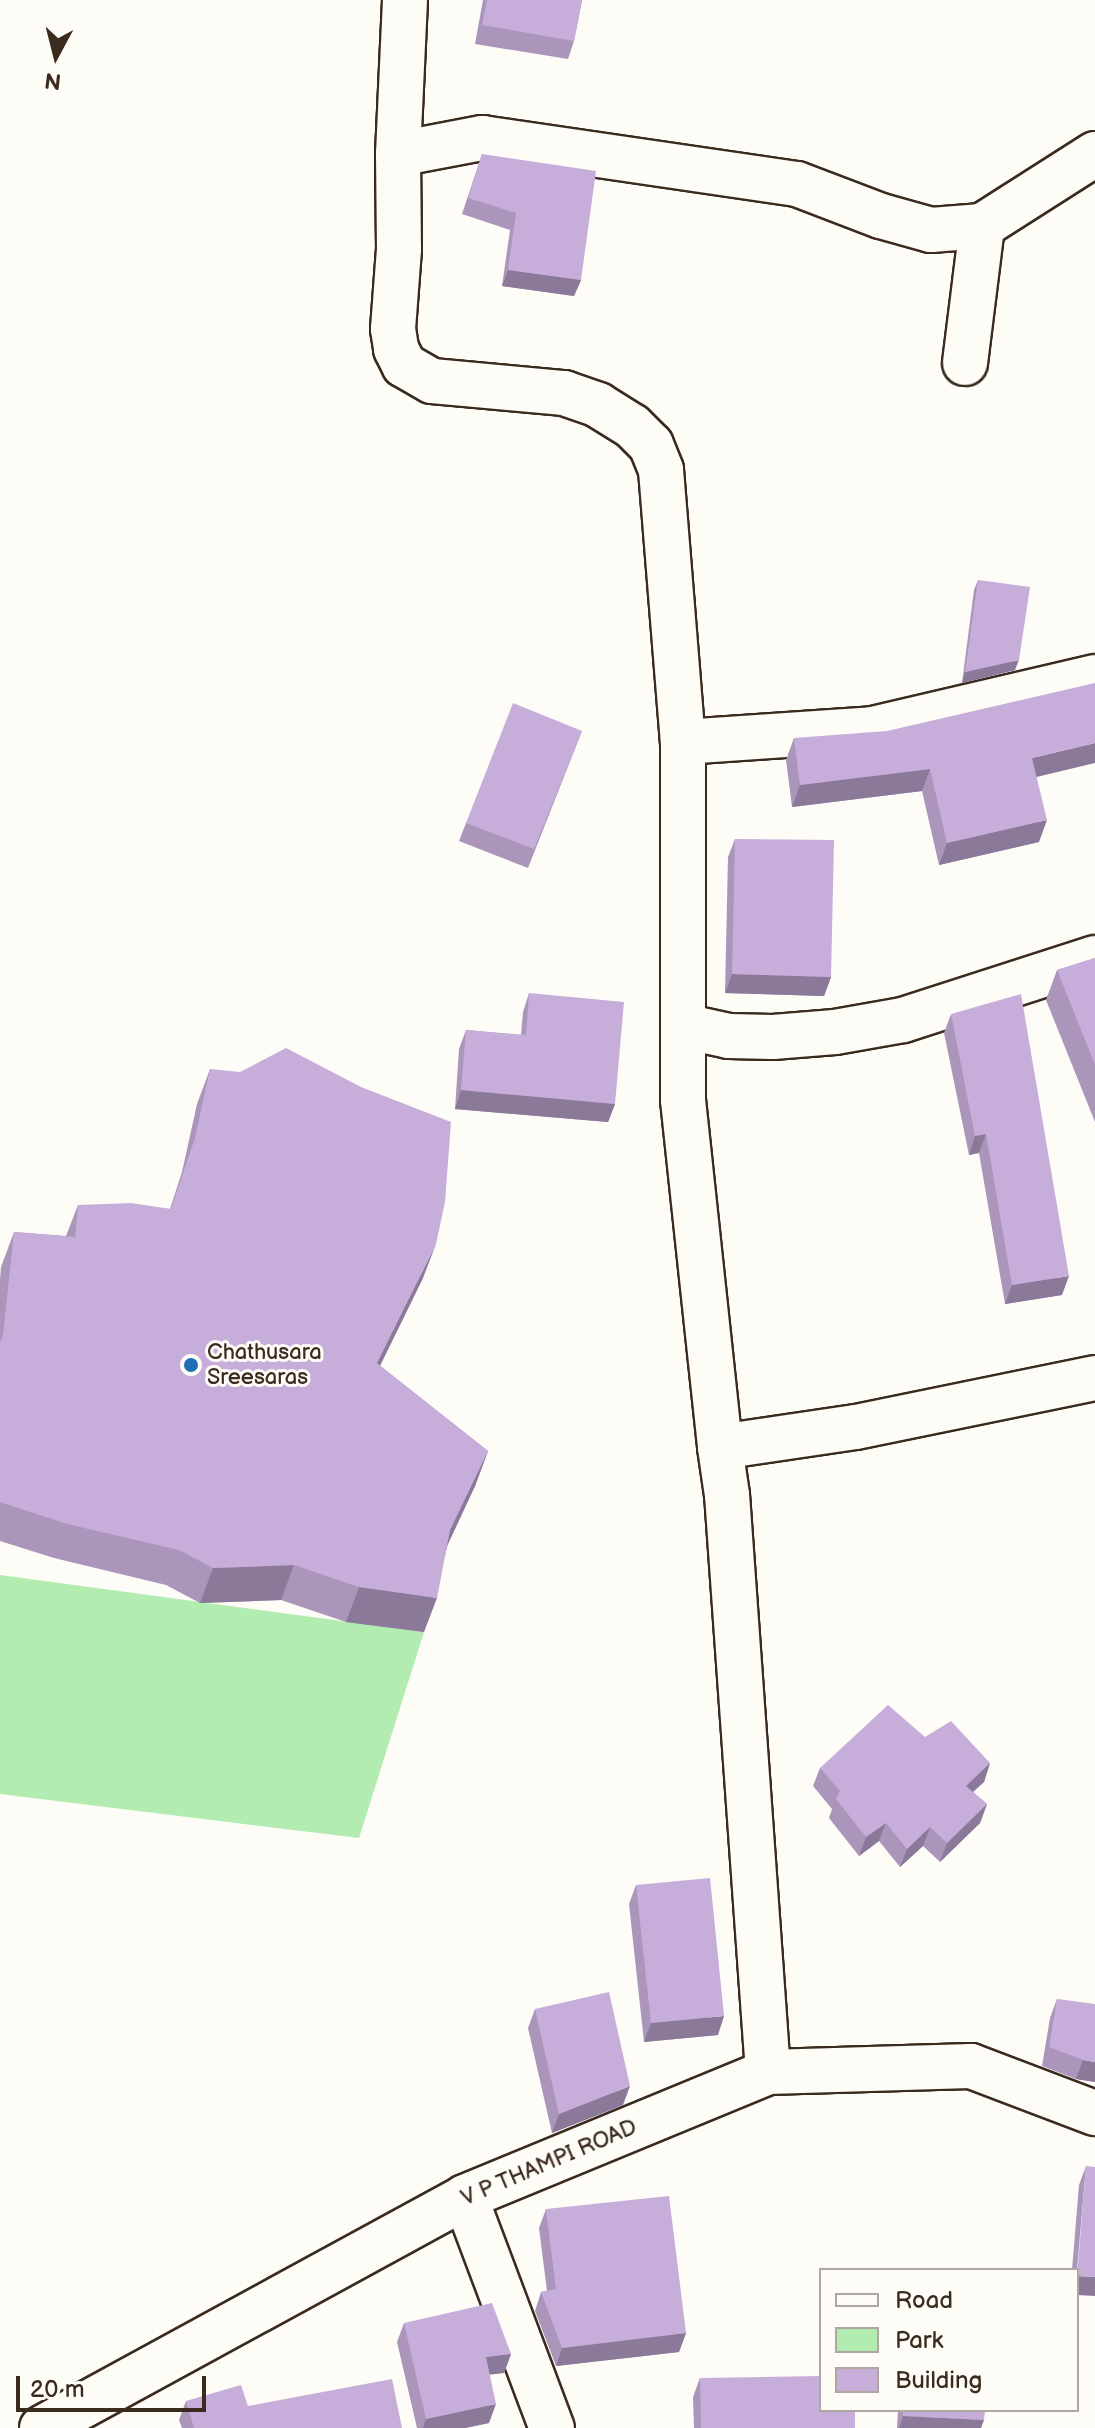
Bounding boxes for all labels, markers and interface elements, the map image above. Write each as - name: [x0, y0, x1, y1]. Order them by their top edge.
- north arrow: [16, 16, 96, 96]
- text: N: [43, 66, 63, 95]
- place label: Chathusara Sreesaras: [207, 1339, 322, 1390]
- marker: Chathusara Sreesaras: [182, 1356, 200, 1374]
- street label: V P THAMPI ROAD: [457, 2114, 641, 2212]
- legend: [819, 2268, 1079, 2412]
- text: Road: [895, 2286, 953, 2315]
- text: Park: [895, 2326, 943, 2355]
- scale bar: [20, 2360, 210, 2410]
- text: Building: [895, 2366, 982, 2395]
- text: 20 m: [30, 2375, 85, 2404]

